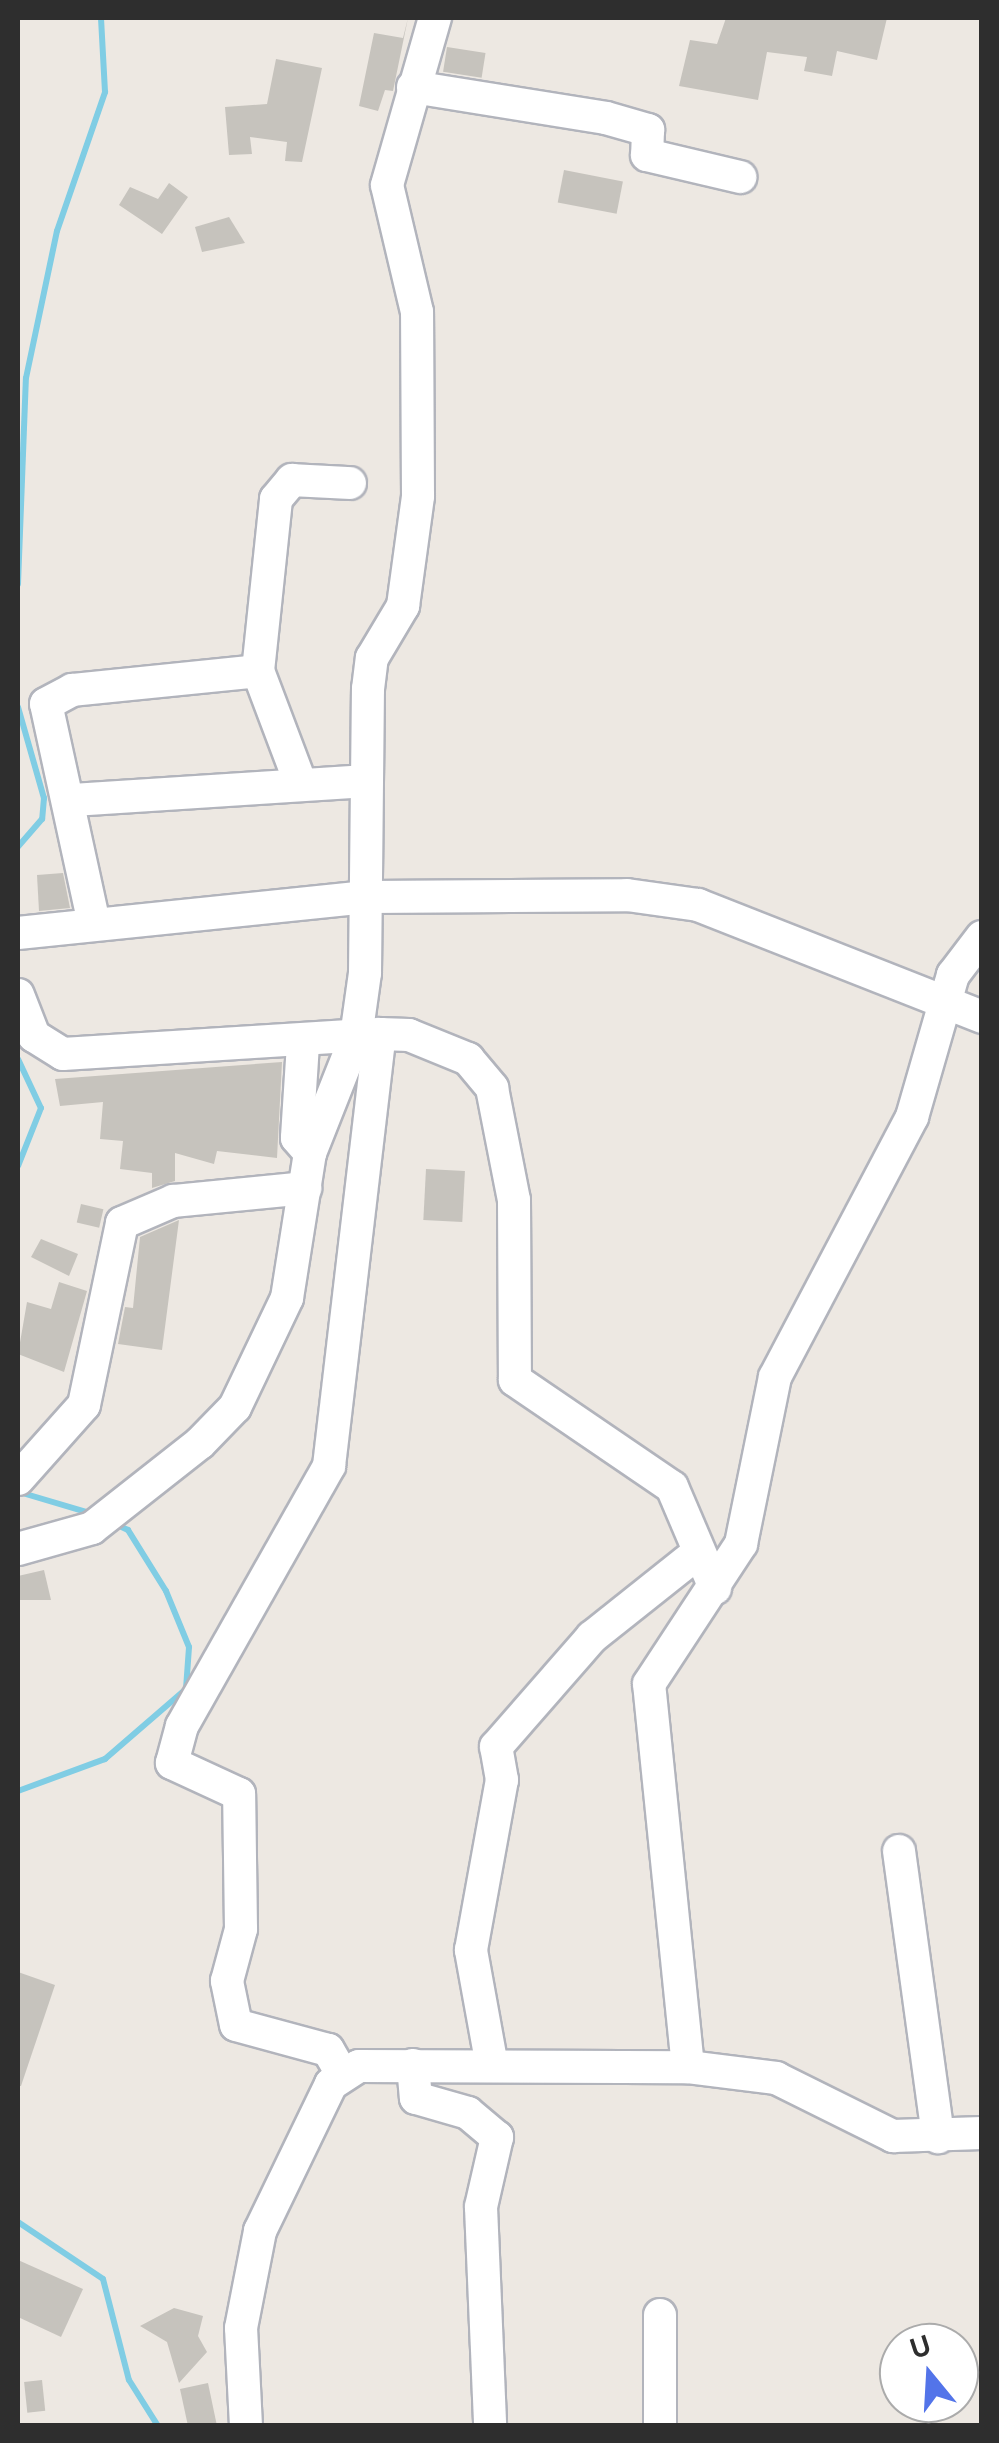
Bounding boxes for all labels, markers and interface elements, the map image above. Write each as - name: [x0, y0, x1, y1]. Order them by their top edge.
- north arrow: [879, 2323, 979, 2423]
- text: U: [906, 2327, 935, 2366]

